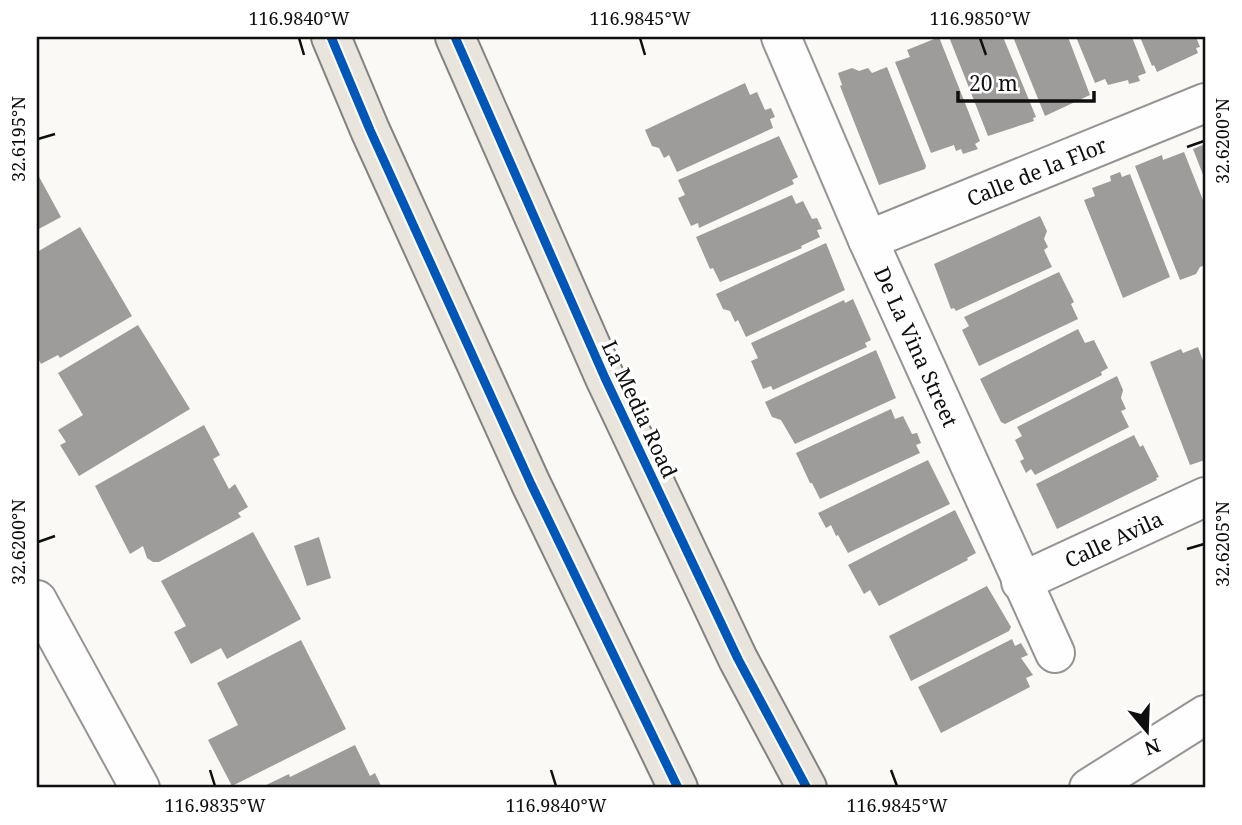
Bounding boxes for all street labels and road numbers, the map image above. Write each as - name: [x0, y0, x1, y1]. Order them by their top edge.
- street label: Calle de la Flor: [962, 130, 1111, 212]
- street label: De La Vina Street: [868, 262, 965, 431]
- street label: La Media Road: [596, 336, 684, 482]
- street label: Calle Avila: [1060, 504, 1167, 574]

